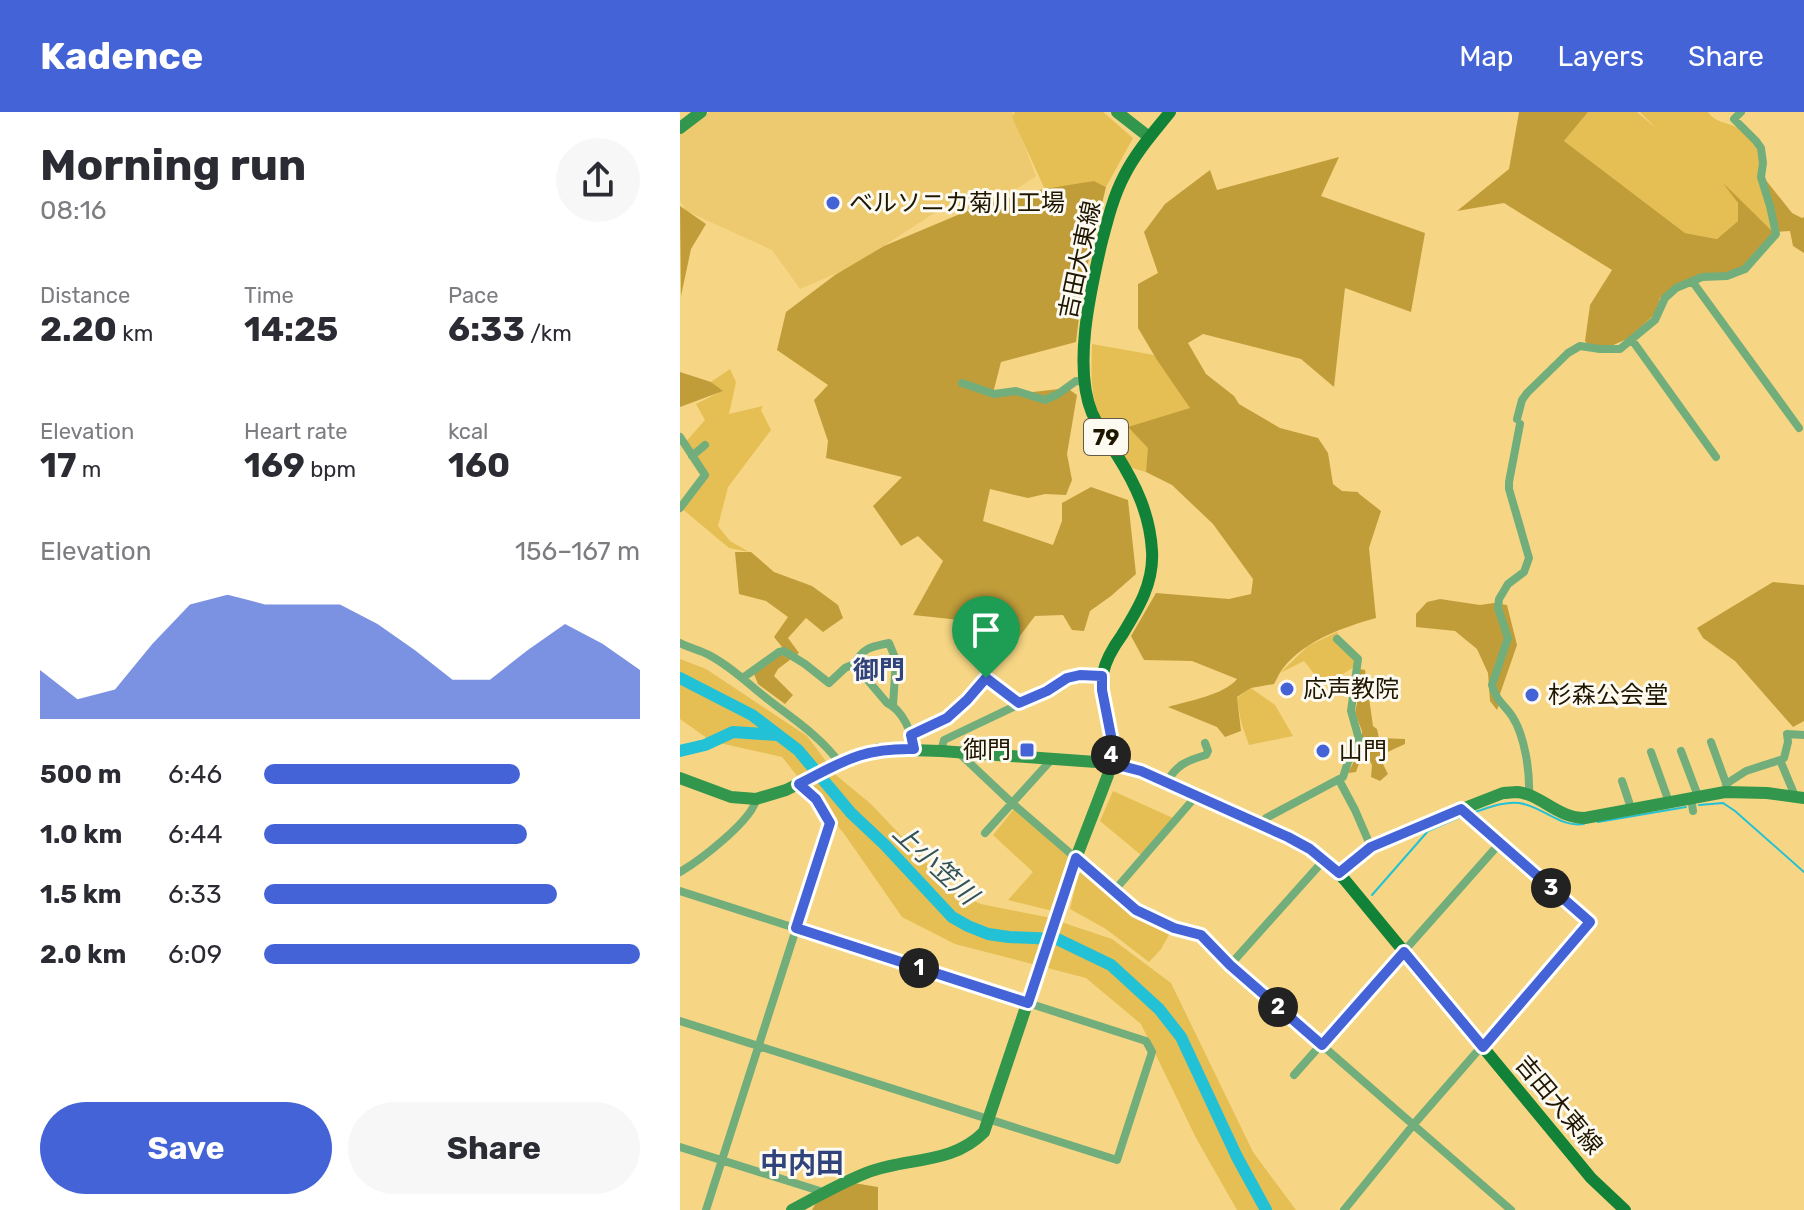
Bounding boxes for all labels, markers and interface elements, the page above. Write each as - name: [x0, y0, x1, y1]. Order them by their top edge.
- text: Kadence: [40, 33, 203, 79]
- text: Map: [1459, 40, 1514, 73]
- text: Layers: [1558, 40, 1644, 73]
- text: Share: [1688, 40, 1764, 73]
- button: share: [556, 138, 640, 222]
- text: Morning run: [40, 139, 306, 191]
- place label: ベルソニカ菊川工場: [849, 189, 1065, 217]
- marker: ベルソニカ菊川工場: [824, 194, 842, 212]
- text: 08:16: [40, 195, 107, 226]
- street label: 吉田大東線: [1054, 198, 1106, 322]
- text: Distance: [40, 282, 130, 309]
- text: Time: [244, 282, 294, 309]
- text: Pace: [448, 282, 499, 309]
- text: 2.20: [40, 309, 117, 350]
- text: 14:25: [244, 309, 338, 350]
- text: 6:33: [448, 309, 525, 350]
- text: km: [117, 320, 153, 347]
- text: /km: [525, 320, 572, 347]
- text: Elevation: [40, 418, 134, 445]
- text: Heart rate: [244, 418, 348, 445]
- text: kcal: [448, 418, 488, 445]
- road number: 79: [1084, 419, 1128, 455]
- text: 17: [40, 445, 76, 486]
- text: 169: [244, 445, 305, 486]
- text: 160: [448, 445, 510, 486]
- text: m: [76, 456, 101, 483]
- text: bpm: [305, 456, 356, 483]
- text: Elevation: [40, 536, 151, 567]
- text: 156–167 m: [515, 536, 640, 567]
- pin: [952, 596, 1020, 678]
- icon: arrive: [964, 608, 1008, 652]
- district label: 御門: [853, 655, 905, 686]
- place label: 応声教院: [1303, 675, 1399, 703]
- marker: 応声教院: [1278, 680, 1296, 698]
- place label: 杉森公会堂: [1548, 681, 1668, 709]
- marker: 杉森公会堂: [1523, 686, 1541, 704]
- pin: 4: [1091, 735, 1131, 775]
- place label: 御門: [963, 736, 1011, 764]
- place label: 山門: [1339, 737, 1387, 765]
- marker: 御門: [1018, 741, 1036, 759]
- text: 4: [1103, 741, 1119, 768]
- marker: 山門: [1314, 742, 1332, 760]
- text: 500 m: [40, 759, 122, 790]
- text: 6:46: [168, 759, 222, 790]
- water label: 上小笠川: [886, 817, 986, 913]
- text: 1.0 km: [40, 819, 122, 850]
- text: 6:44: [168, 819, 223, 850]
- pin: 3: [1531, 868, 1571, 908]
- text: 3: [1544, 874, 1558, 901]
- text: 1.5 km: [40, 879, 122, 910]
- text: 6:33: [168, 879, 222, 910]
- text: 2.0 km: [40, 939, 126, 970]
- text: 6:09: [168, 939, 222, 970]
- pin: 1: [899, 948, 939, 988]
- text: 1: [914, 954, 924, 981]
- pin: 2: [1258, 987, 1298, 1027]
- text: 2: [1271, 993, 1285, 1020]
- street label: 吉田大東線: [1510, 1050, 1608, 1160]
- button: Save: [40, 1102, 332, 1194]
- button: Share: [348, 1102, 640, 1194]
- district label: 中内田: [760, 1147, 844, 1180]

